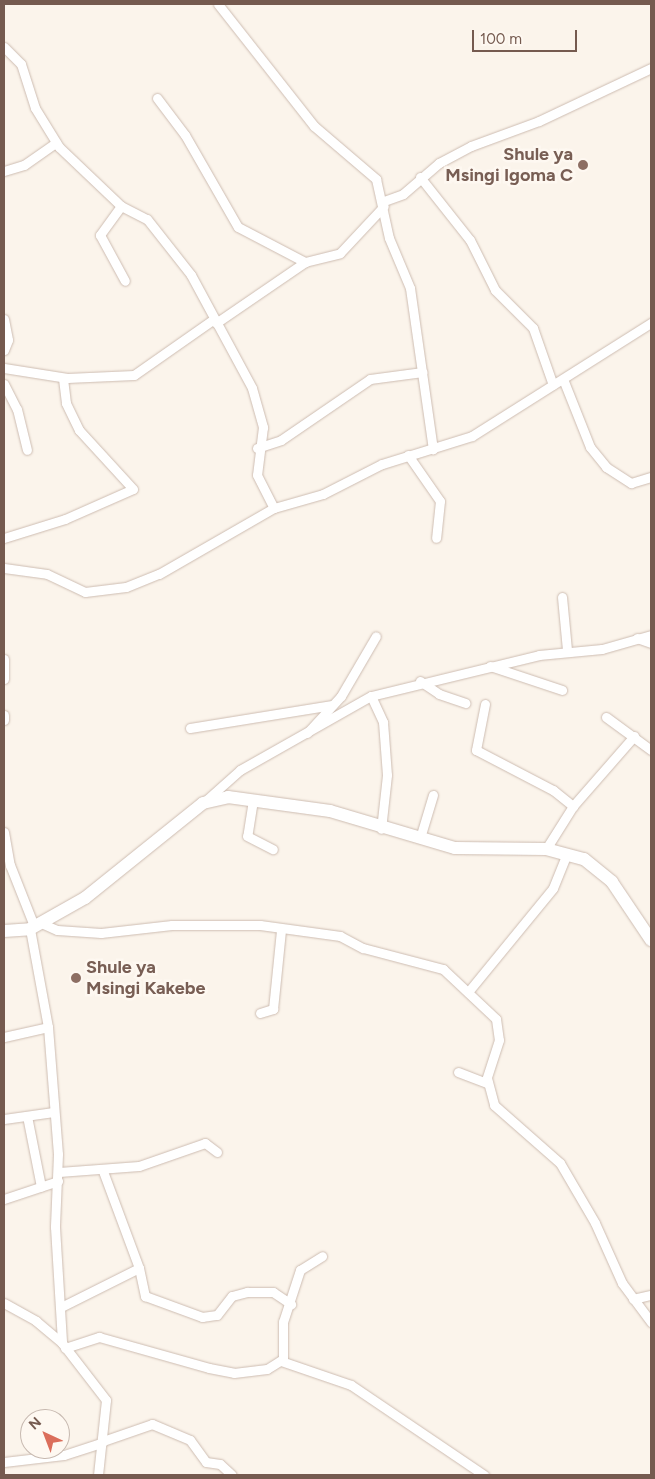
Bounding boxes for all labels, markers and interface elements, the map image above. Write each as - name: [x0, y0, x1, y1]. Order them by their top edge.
- scale bar: [475, 20, 580, 52]
- text: 100 m: [480, 30, 522, 48]
- place label: Shule ya Msingi Igoma C: [445, 144, 573, 186]
- marker: Shule ya Msingi Igoma C: [577, 159, 589, 171]
- place label: Shule ya Msingi Kakebe: [86, 957, 206, 1000]
- marker: Shule ya Msingi Kakebe: [70, 972, 82, 984]
- north arrow: [20, 1409, 70, 1459]
- text: N: [25, 1413, 45, 1433]

